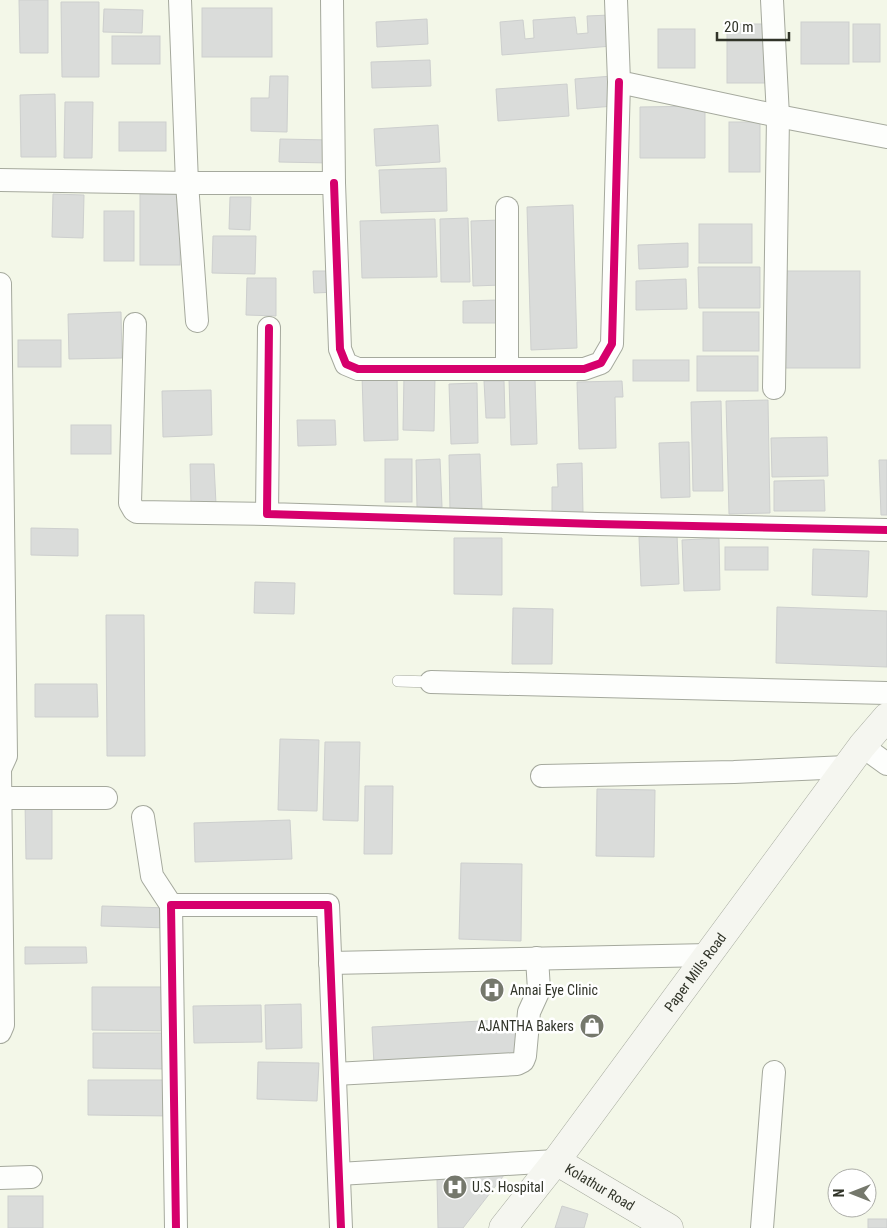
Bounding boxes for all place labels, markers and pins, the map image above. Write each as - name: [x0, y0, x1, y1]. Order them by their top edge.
- hospital icon: Annai Eye Clinic: [479, 977, 505, 1003]
- place label: Annai Eye Clinic: [510, 982, 598, 998]
- shop icon: AJANTHA Bakers: [579, 1013, 605, 1039]
- place label: AJANTHA Bakers: [478, 1018, 574, 1034]
- hospital icon: U.S. Hospital: [442, 1174, 468, 1200]
- place label: U.S. Hospital: [472, 1179, 544, 1195]

